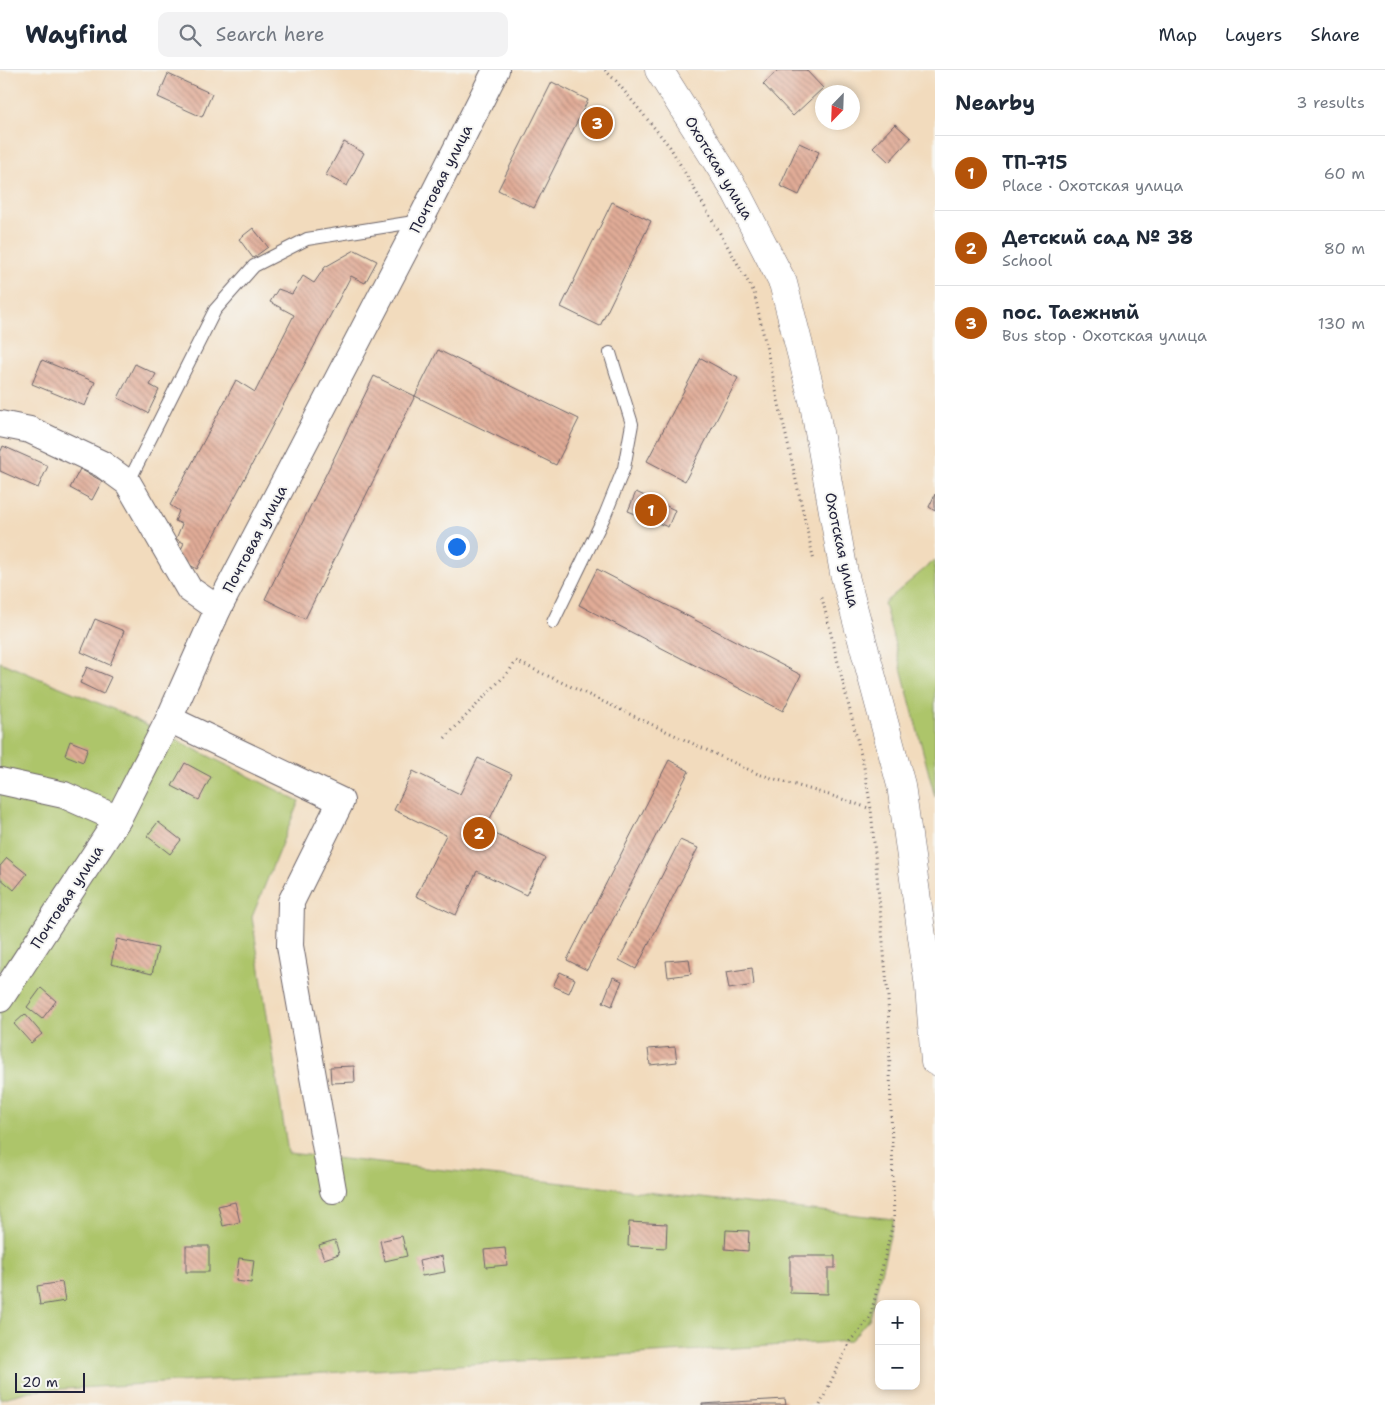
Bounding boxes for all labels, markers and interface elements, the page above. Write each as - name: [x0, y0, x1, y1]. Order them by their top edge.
- search box: [158, 12, 508, 57]
- text: Wayfind: [25, 19, 128, 51]
- icon: search: [176, 21, 204, 49]
- text: Search here: [216, 22, 324, 47]
- text: Map: [1159, 23, 1197, 47]
- text: Layers: [1225, 23, 1282, 47]
- text: Share: [1310, 23, 1360, 47]
- north arrow: [815, 85, 860, 130]
- text: Nearby: [955, 89, 1035, 117]
- text: 3 results: [1296, 92, 1365, 113]
- pin: 3: [581, 104, 613, 142]
- street label: Охотская улица: [680, 113, 758, 224]
- street label: Почтовая улица: [405, 121, 477, 237]
- text: ТП-715: [1002, 150, 1067, 175]
- text: 1: [967, 163, 975, 184]
- text: 60 m: [1324, 163, 1365, 184]
- text: Place · Охотская улица: [1002, 175, 1183, 196]
- text: Детский сад № 38: [1002, 225, 1193, 250]
- text: 2: [965, 238, 977, 259]
- text: 80 m: [1324, 238, 1365, 259]
- text: School: [1002, 250, 1052, 271]
- text: пос. Таежный: [1002, 300, 1139, 325]
- text: 3: [965, 313, 977, 334]
- text: 130 m: [1318, 313, 1365, 334]
- text: Bus stop · Охотская улица: [1002, 325, 1207, 346]
- street label: Почтовая улица: [218, 481, 292, 596]
- pin: 1: [635, 491, 667, 529]
- street label: Охотская улица: [820, 491, 864, 610]
- your location: [444, 534, 470, 560]
- pin: 2: [463, 814, 495, 852]
- street label: Почтовая улица: [26, 841, 108, 952]
- map controls: [875, 1300, 920, 1390]
- button: +: [875, 1300, 920, 1345]
- button: −: [875, 1345, 920, 1390]
- scale bar: [15, 1370, 85, 1393]
- text: 20 m: [22, 1373, 58, 1391]

